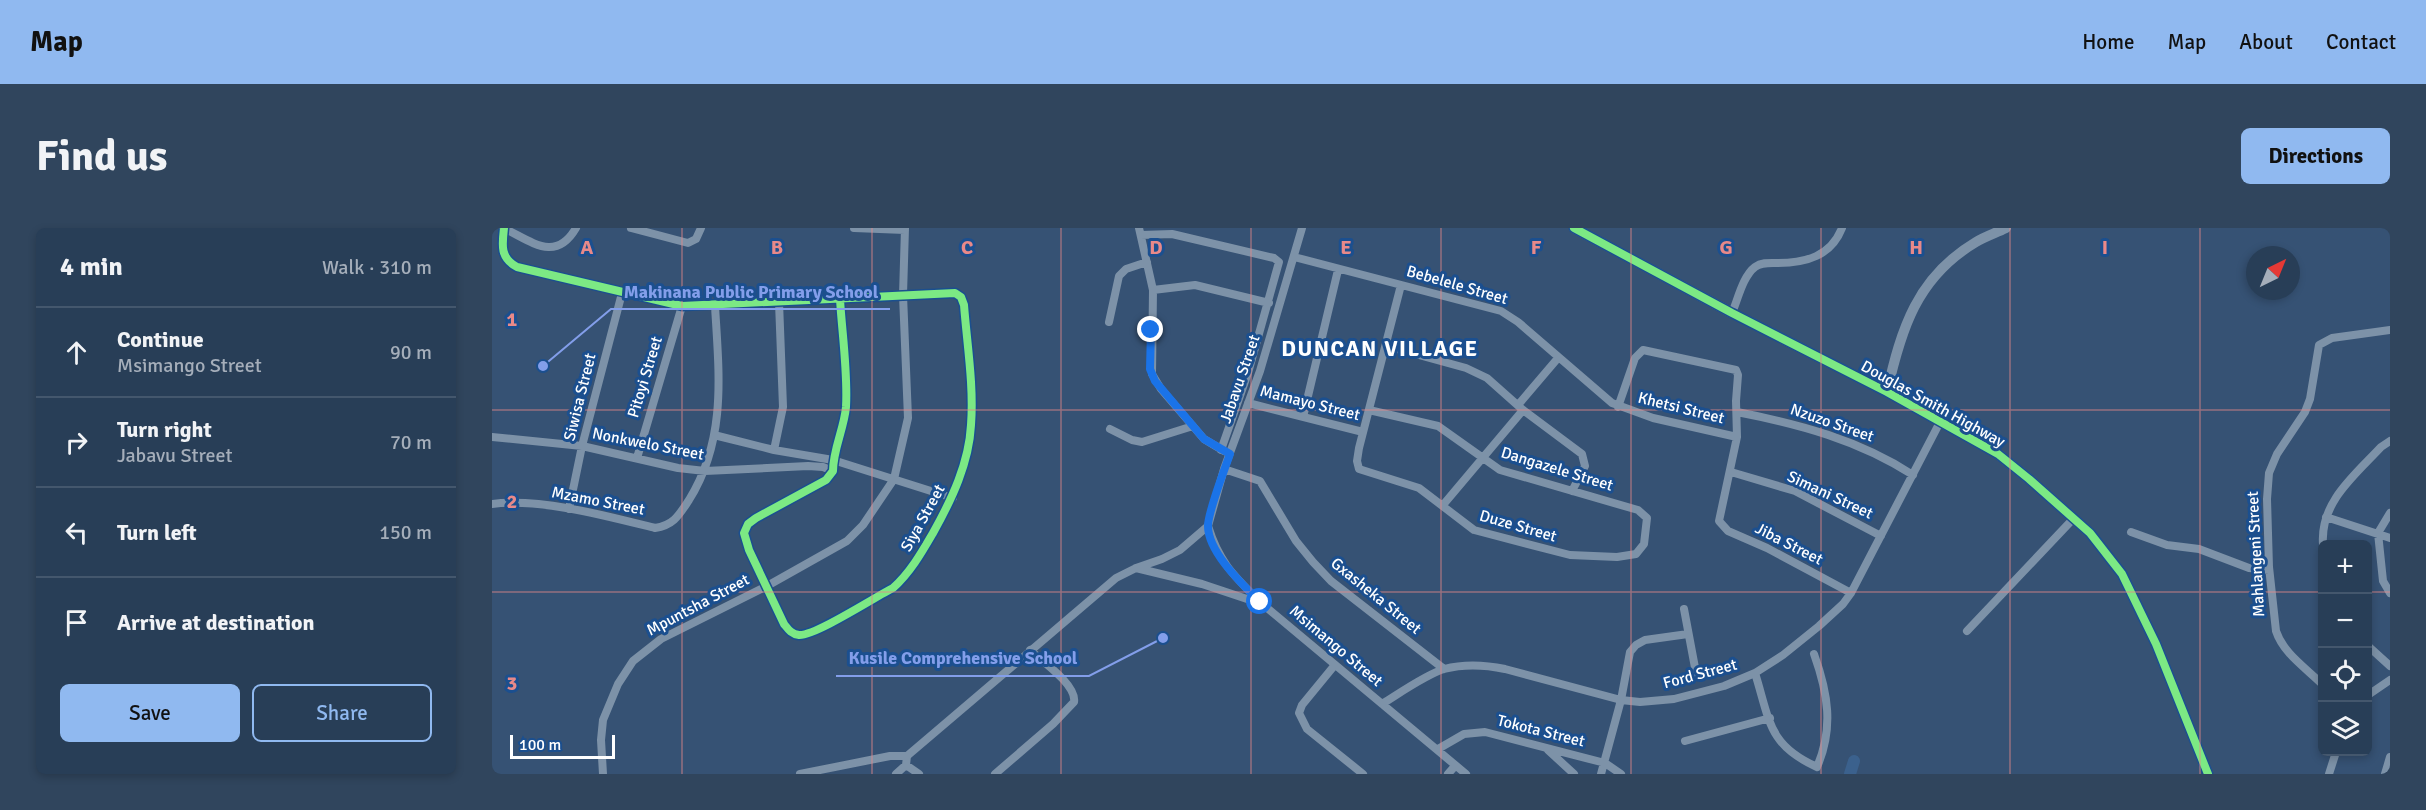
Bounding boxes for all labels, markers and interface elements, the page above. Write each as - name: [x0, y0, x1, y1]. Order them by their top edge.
- text: Map: [30, 25, 83, 59]
- text: Home: [2082, 29, 2135, 55]
- text: Map: [2168, 29, 2206, 55]
- text: About: [2239, 29, 2293, 55]
- text: Contact: [2326, 29, 2396, 55]
- button: Directions: [2241, 128, 2390, 184]
- text: Find us: [36, 131, 167, 182]
- text: A: [581, 235, 594, 260]
- text: B: [771, 235, 783, 260]
- text: C: [961, 235, 973, 260]
- text: D: [1149, 235, 1163, 260]
- text: E: [1340, 235, 1352, 260]
- text: F: [1531, 235, 1542, 260]
- text: G: [1719, 235, 1733, 260]
- text: H: [1909, 235, 1923, 260]
- text: I: [2102, 235, 2108, 260]
- north arrow: [2246, 246, 2300, 300]
- text: 4 min: [60, 251, 123, 283]
- text: Walk · 310 m: [322, 255, 432, 280]
- street label: Bebelele Street: [1404, 261, 1510, 309]
- callout: Makinana Public Primary School: [611, 273, 890, 309]
- text: Makinana Public Primary School: [624, 281, 879, 303]
- text: 1: [507, 307, 518, 332]
- route end: [1137, 316, 1163, 342]
- text: Continue: [117, 326, 204, 353]
- street label: Jabavu Street: [1216, 332, 1265, 426]
- street label: Pitoyi Street: [623, 334, 667, 420]
- district label: DUNCAN VILLAGE: [1281, 335, 1479, 362]
- icon: ahead: [60, 336, 93, 369]
- text: 90 m: [390, 340, 432, 365]
- street label: Siwisa Street: [559, 351, 601, 443]
- text: Msimango Street: [117, 353, 262, 378]
- street label: Douglas Smith Highway: [1857, 356, 2009, 452]
- street label: Mamayo Street: [1258, 381, 1363, 425]
- street label: Khetsi Street: [1636, 388, 1727, 428]
- street label: Nzuzo Street: [1788, 399, 1877, 447]
- text: Turn right: [117, 416, 212, 443]
- street label: Nonkwelo Street: [590, 423, 706, 465]
- icon: right: [60, 426, 93, 459]
- text: 70 m: [390, 430, 432, 455]
- street label: Dangazele Street: [1498, 442, 1616, 496]
- text: Jabavu Street: [117, 443, 233, 468]
- street label: Simani Street: [1784, 466, 1876, 524]
- street label: Siya Street: [896, 481, 950, 555]
- street label: Mzamo Street: [550, 482, 647, 520]
- text: 2: [507, 489, 517, 514]
- street label: Mahlangeni Street: [2243, 490, 2269, 617]
- street label: Duze Street: [1477, 505, 1559, 547]
- icon: left: [60, 516, 93, 549]
- street label: Jiba Street: [1752, 518, 1827, 570]
- text: Turn left: [117, 519, 197, 546]
- text: 150 m: [379, 520, 432, 545]
- map controls: [2318, 540, 2372, 756]
- button: +: [2318, 540, 2372, 594]
- street label: Gxasheka Street: [1327, 553, 1426, 639]
- street label: Mpuntsha Street: [643, 569, 753, 640]
- route start: [1246, 588, 1272, 614]
- button: −: [2318, 594, 2372, 648]
- street label: Msimango Street: [1285, 601, 1387, 691]
- icon: arrive: [60, 606, 93, 639]
- text: Arrive at destination: [117, 609, 314, 636]
- callout: Kusile Comprehensive School: [836, 640, 1089, 676]
- text: Kusile Comprehensive School: [849, 647, 1078, 669]
- button: locate: [2318, 648, 2372, 702]
- street label: Ford Street: [1661, 654, 1740, 693]
- text: 3: [507, 671, 517, 696]
- button: Save: [60, 684, 240, 742]
- button: Share: [252, 684, 432, 742]
- button: layers: [2318, 702, 2372, 756]
- street label: Tokota Street: [1495, 710, 1587, 752]
- scale bar: [510, 732, 615, 760]
- text: 100 m: [519, 735, 561, 755]

